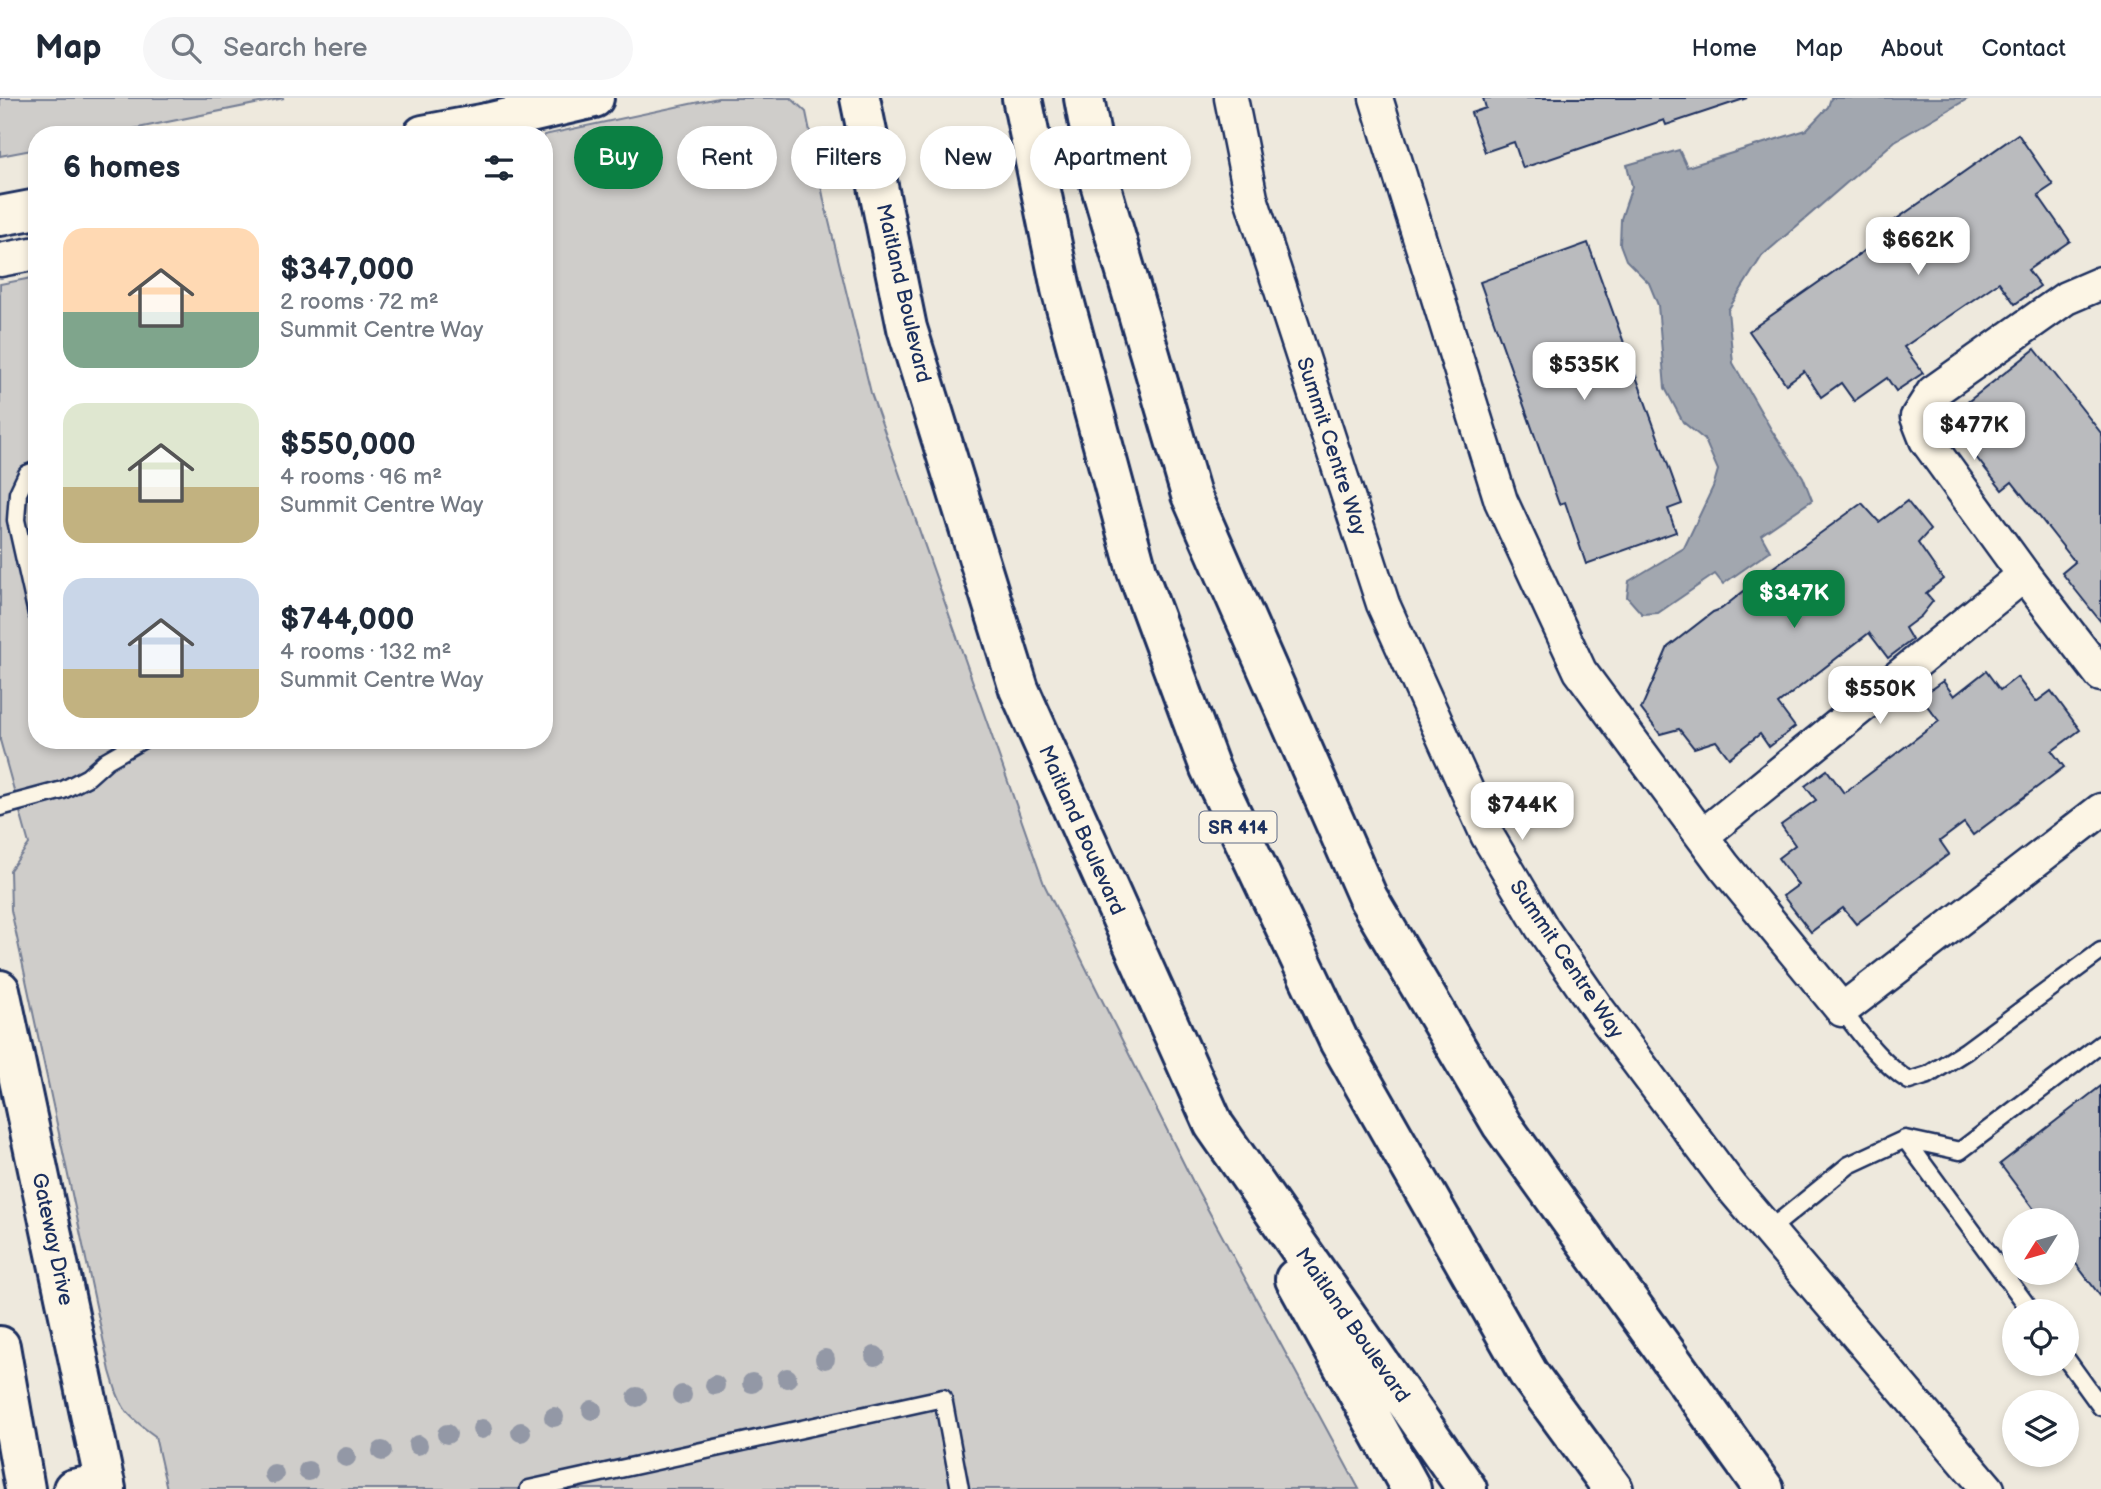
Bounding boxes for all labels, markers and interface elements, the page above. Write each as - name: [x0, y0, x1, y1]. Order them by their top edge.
- search box: [143, 17, 633, 80]
- text: Map: [35, 28, 101, 68]
- icon: search: [167, 29, 205, 67]
- text: Search here: [223, 33, 367, 64]
- text: Home: [1692, 34, 1757, 63]
- text: Map: [1795, 34, 1843, 63]
- text: About: [1881, 34, 1943, 63]
- text: Contact: [1981, 34, 2066, 63]
- chip: Buy: [574, 126, 663, 189]
- chip: Rent: [677, 126, 777, 189]
- chip: Filters: [791, 126, 906, 189]
- chip: New: [920, 126, 1016, 189]
- chip: Apartment: [1030, 126, 1191, 189]
- icon: filters: [480, 149, 518, 187]
- text: 6 homes: [63, 150, 180, 186]
- street label: Maitland Boulevard: [871, 201, 936, 385]
- pin: $662K: [1869, 218, 1967, 277]
- text: $662K: [1882, 226, 1954, 254]
- text: $347,000: [280, 252, 414, 288]
- icon: home: [119, 256, 203, 340]
- text: 2 rooms · 72 m²: [280, 288, 439, 316]
- text: Summit Centre Way: [280, 316, 483, 344]
- pin: $535K: [1535, 342, 1633, 402]
- text: $535K: [1549, 351, 1619, 379]
- street label: Summit Centre Way: [1291, 354, 1372, 539]
- pin: $477K: [1925, 402, 2023, 462]
- text: $477K: [1939, 411, 2009, 439]
- text: $550,000: [280, 427, 416, 463]
- icon: home: [119, 431, 203, 515]
- text: 4 rooms · 96 m²: [280, 463, 442, 491]
- text: Summit Centre Way: [280, 491, 483, 519]
- pin: $347K: [1745, 570, 1843, 630]
- text: $347K: [1759, 579, 1829, 607]
- text: $744,000: [280, 602, 414, 638]
- icon: home: [119, 606, 203, 690]
- text: 4 rooms · 132 m²: [280, 638, 451, 666]
- text: Summit Centre Way: [280, 666, 483, 694]
- pin: $550K: [1831, 666, 1929, 726]
- text: $550K: [1844, 675, 1916, 703]
- street label: Maitland Boulevard: [1033, 742, 1130, 919]
- pin: $744K: [1473, 782, 1571, 842]
- text: $744K: [1487, 791, 1557, 819]
- road number: SR 414: [1200, 812, 1276, 842]
- street label: Summit Centre Way: [1504, 875, 1629, 1044]
- street label: Gateway Drive: [26, 1171, 79, 1308]
- north arrow: [2002, 1208, 2079, 1284]
- map controls: [2002, 1208, 2079, 1467]
- street label: Maitland Boulevard: [1290, 1243, 1415, 1407]
- button: locate: [2002, 1299, 2079, 1376]
- button: layers: [2002, 1390, 2079, 1467]

